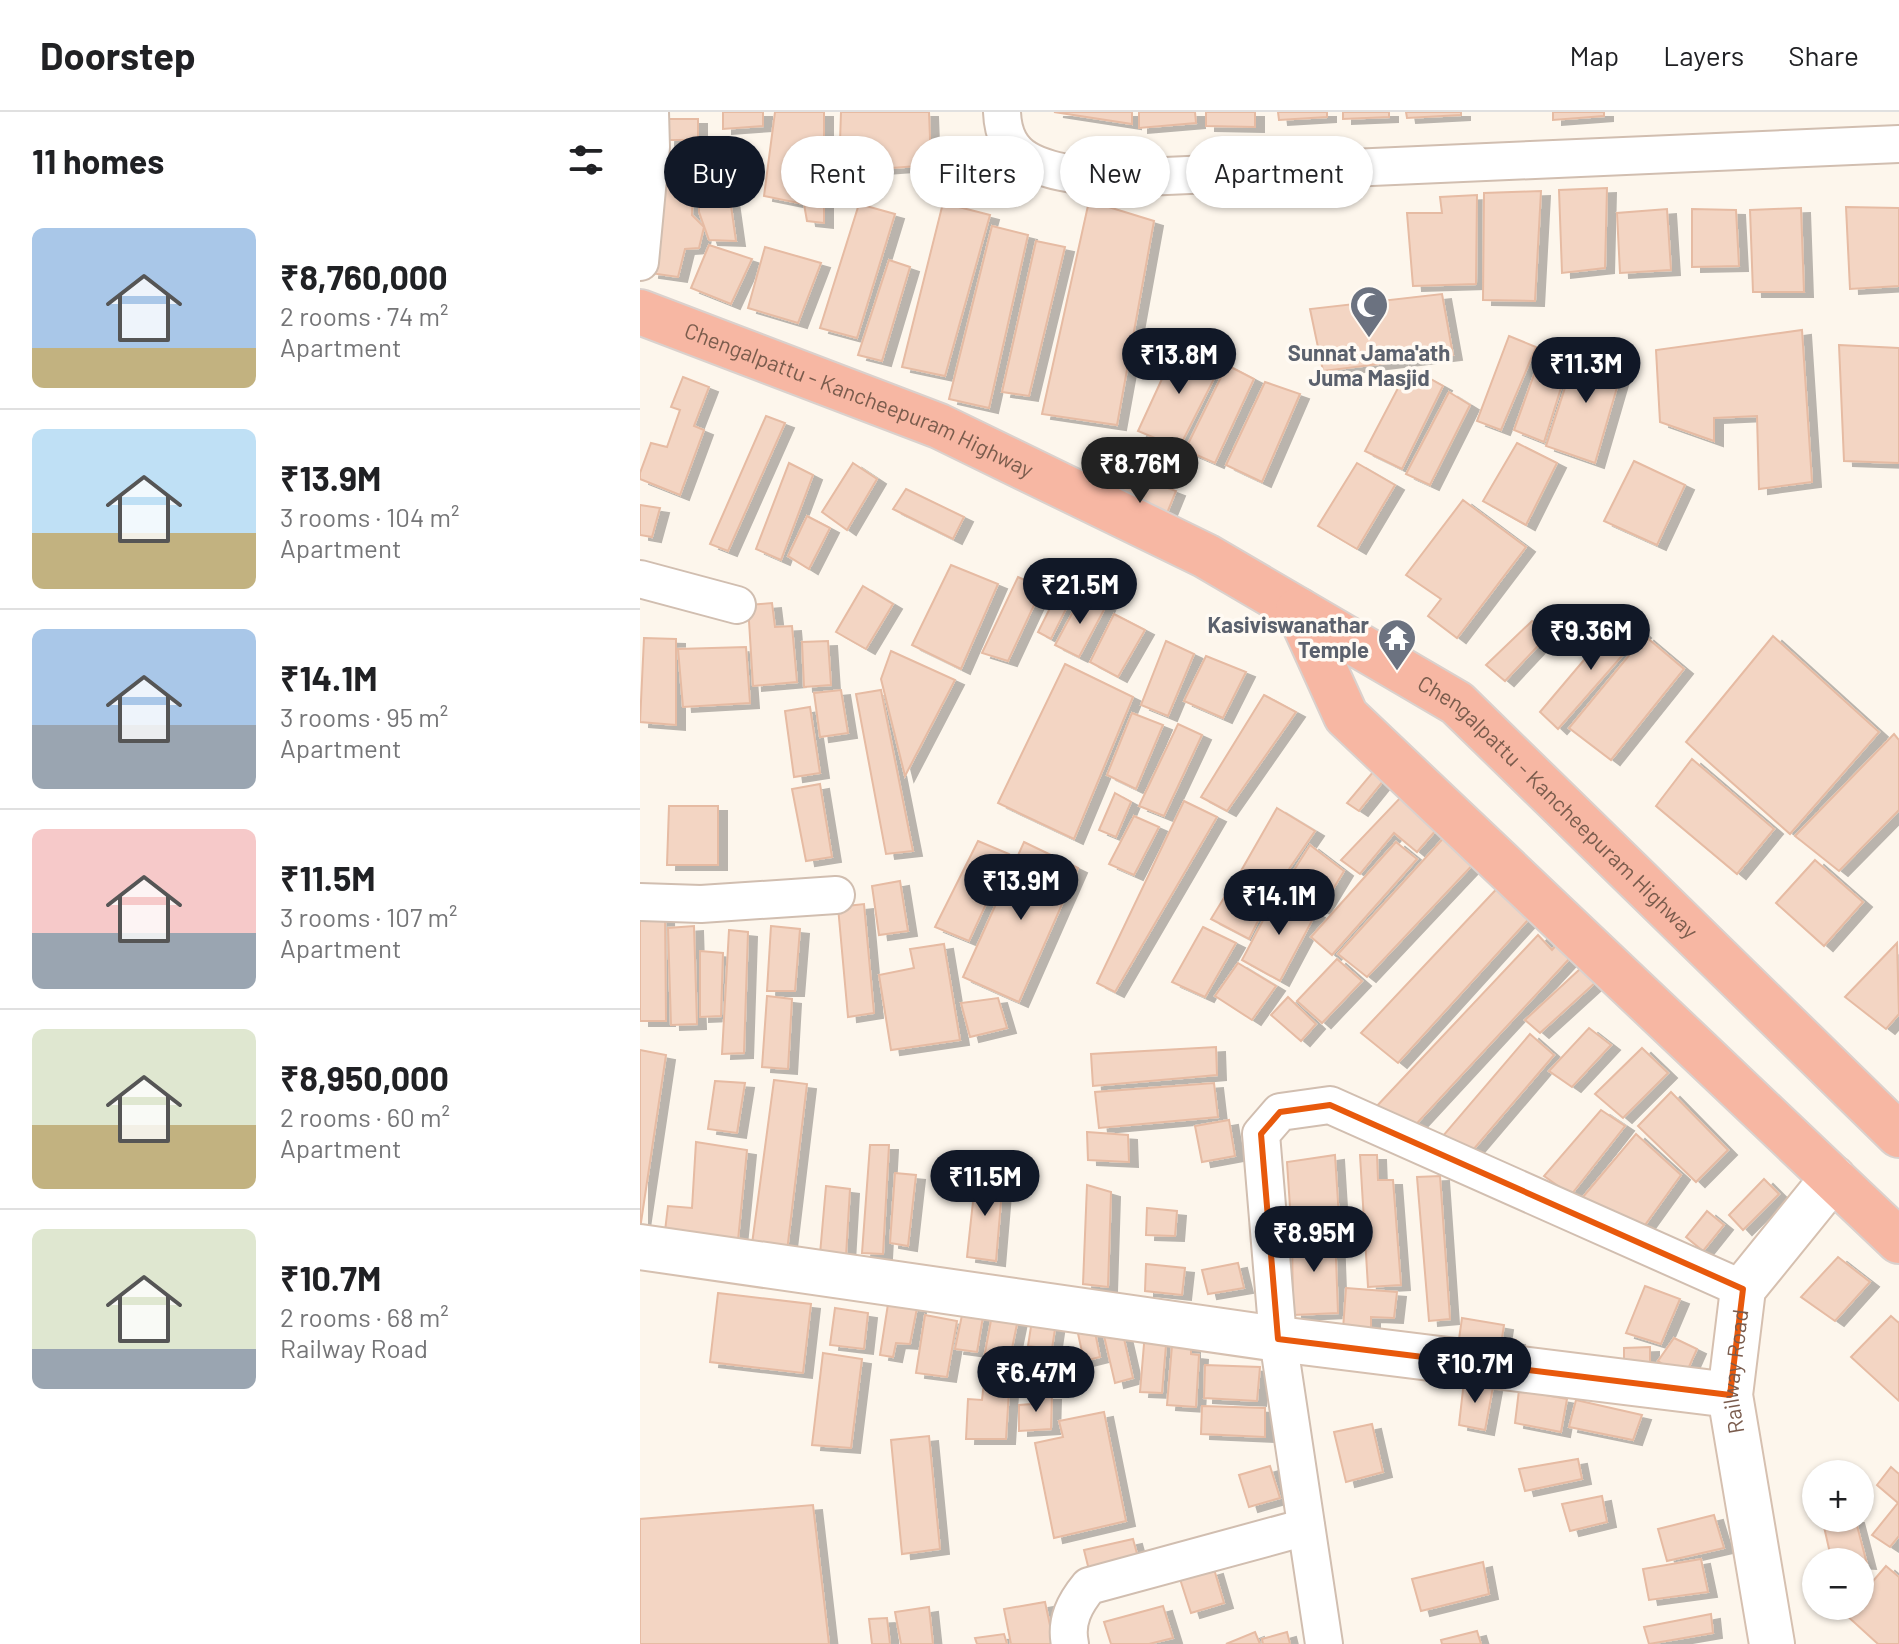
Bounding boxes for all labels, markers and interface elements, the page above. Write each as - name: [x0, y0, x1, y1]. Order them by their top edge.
- text: Doorstep: [40, 32, 196, 78]
- text: Map: [1569, 38, 1619, 72]
- text: Layers: [1663, 38, 1744, 72]
- text: Share: [1788, 38, 1859, 72]
- chip: Buy: [664, 136, 765, 208]
- chip: Rent: [781, 136, 894, 208]
- chip: Filters: [910, 136, 1044, 208]
- chip: New: [1060, 136, 1170, 208]
- chip: Apartment: [1186, 136, 1373, 208]
- icon: filters: [564, 138, 608, 182]
- text: 11 homes: [32, 140, 164, 181]
- text: ₹8,760,000: [280, 256, 448, 297]
- icon: home: [96, 260, 192, 356]
- mosque icon: Sunnat Jama'ath Juma Masjid: [1348, 284, 1390, 339]
- text: 2 rooms · 74 m²: [280, 300, 448, 331]
- street label: Chengalpattu - Kancheepuram Highway: [681, 316, 1038, 482]
- pin: ₹13.8M: [1114, 328, 1244, 396]
- text: Apartment: [280, 331, 401, 362]
- pin: ₹11.3M: [1521, 337, 1651, 405]
- text: ₹13.8M: [1140, 338, 1218, 369]
- place label: Sunnat Jama'ath Juma Masjid: [1288, 339, 1450, 390]
- text: ₹11.3M: [1549, 347, 1623, 378]
- pin: ₹8.76M: [1075, 437, 1205, 505]
- text: ₹8.76M: [1099, 447, 1181, 478]
- text: ₹13.9M: [280, 457, 381, 498]
- icon: home: [96, 461, 192, 557]
- text: 3 rooms · 104 m²: [280, 501, 459, 532]
- text: Apartment: [280, 532, 401, 563]
- pin: ₹21.5M: [1015, 558, 1145, 626]
- text: ₹21.5M: [1041, 568, 1119, 599]
- pin: ₹9.36M: [1526, 604, 1656, 672]
- place label: Kasiviswanathar Temple: [1208, 611, 1370, 662]
- text: ₹9.36M: [1550, 614, 1632, 645]
- temple icon: Kasiviswanathar Temple: [1376, 617, 1418, 672]
- text: ₹14.1M: [280, 657, 378, 698]
- icon: home: [96, 661, 192, 757]
- street label: Chengalpattu - Kancheepuram Highway: [1414, 669, 1704, 943]
- text: 3 rooms · 95 m²: [280, 701, 448, 732]
- text: Apartment: [280, 732, 401, 763]
- pin: ₹13.9M: [956, 854, 1086, 922]
- text: ₹11.5M: [280, 857, 376, 898]
- icon: home: [96, 861, 192, 957]
- text: ₹13.9M: [982, 864, 1060, 895]
- pin: ₹14.1M: [1214, 869, 1344, 937]
- text: ₹14.1M: [1242, 879, 1316, 910]
- text: 3 rooms · 107 m²: [280, 901, 457, 932]
- text: Apartment: [280, 932, 401, 963]
- text: ₹8,950,000: [280, 1057, 449, 1098]
- icon: home: [96, 1061, 192, 1157]
- text: 2 rooms · 60 m²: [280, 1101, 450, 1132]
- text: Apartment: [280, 1132, 401, 1163]
- pin: ₹11.5M: [920, 1150, 1050, 1218]
- text: ₹11.5M: [948, 1160, 1022, 1191]
- pin: ₹8.95M: [1249, 1206, 1379, 1274]
- text: ₹8.95M: [1273, 1216, 1355, 1247]
- text: ₹10.7M: [280, 1257, 381, 1298]
- icon: home: [96, 1261, 192, 1357]
- text: 2 rooms · 68 m²: [280, 1301, 449, 1332]
- street label: Railway Road: [1716, 1308, 1752, 1436]
- text: Railway Road: [280, 1332, 428, 1363]
- pin: ₹10.7M: [1410, 1337, 1540, 1405]
- pin: ₹6.47M: [971, 1346, 1101, 1414]
- text: ₹10.7M: [1436, 1347, 1514, 1378]
- text: ₹6.47M: [995, 1356, 1077, 1387]
- map controls: [1802, 1460, 1874, 1620]
- button: +: [1802, 1460, 1874, 1532]
- button: −: [1802, 1548, 1874, 1620]

